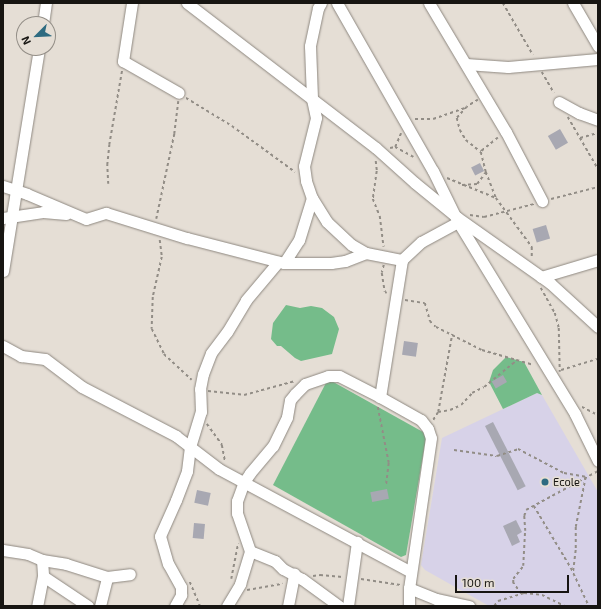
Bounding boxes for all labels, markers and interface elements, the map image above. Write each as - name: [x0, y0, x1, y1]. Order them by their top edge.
- north arrow: [16, 16, 56, 56]
- text: N: [18, 34, 33, 47]
- place label: Ecole: [553, 475, 580, 489]
- marker: Ecole: [540, 477, 550, 487]
- scale bar: [457, 567, 571, 593]
- text: 100 m: [462, 575, 494, 589]

